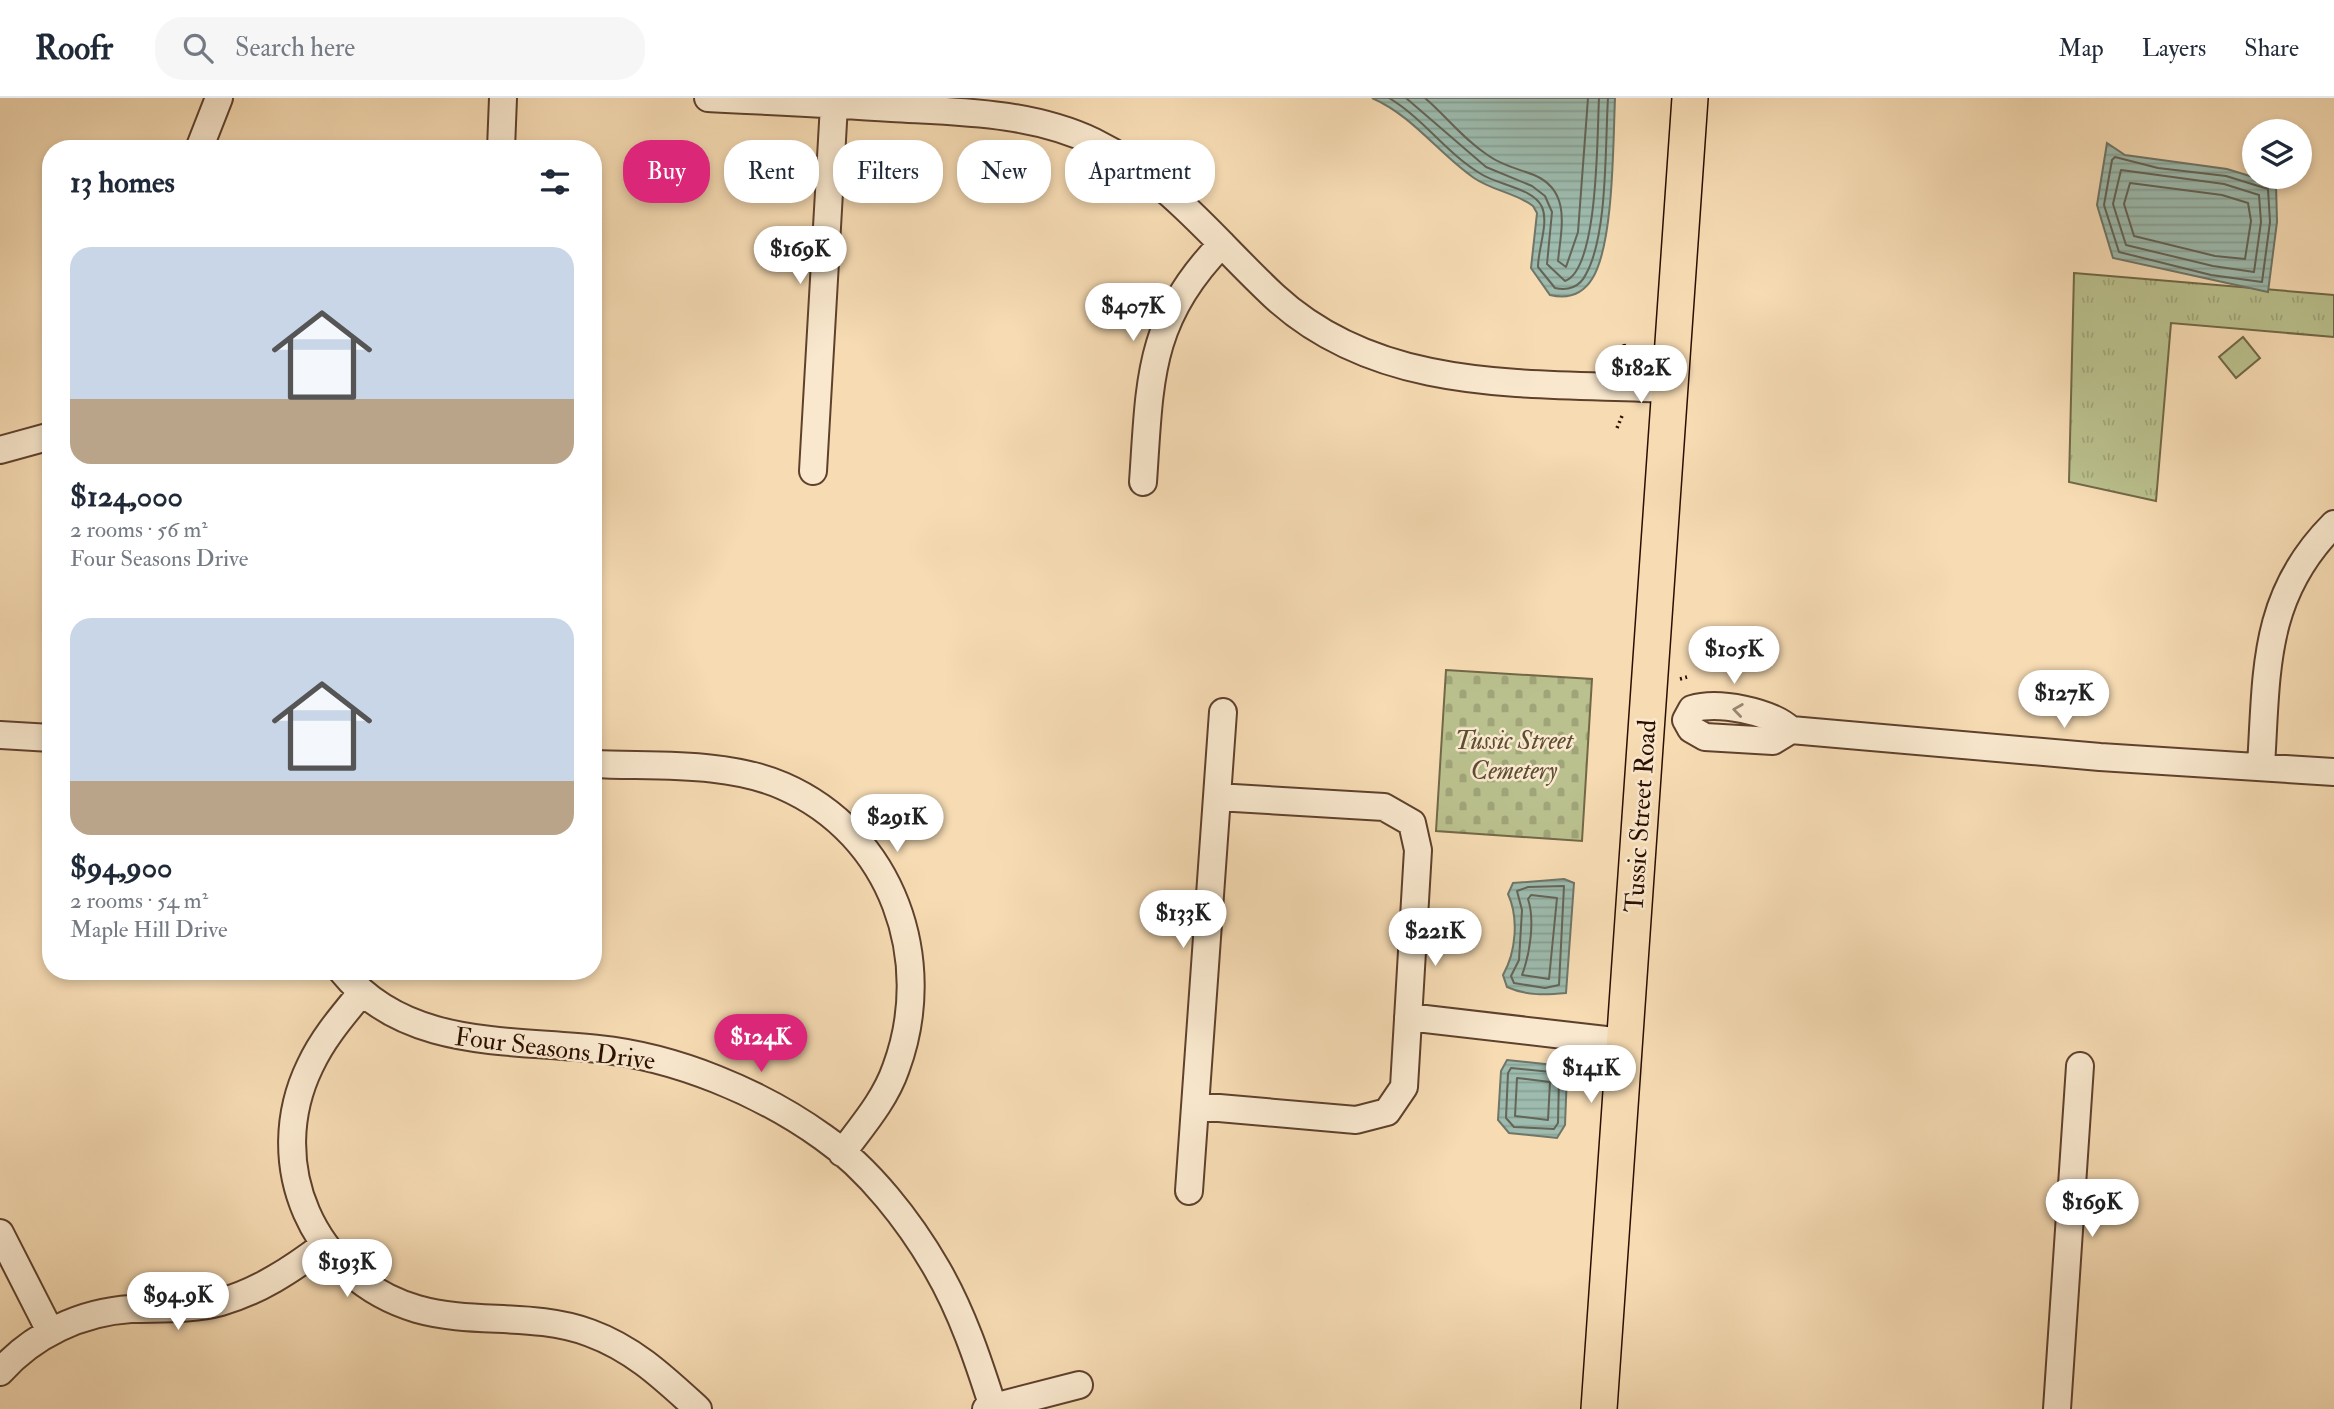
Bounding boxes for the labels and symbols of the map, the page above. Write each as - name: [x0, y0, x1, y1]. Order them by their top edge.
- pin: $169K: [751, 226, 849, 286]
- pin: $407K: [1084, 284, 1182, 343]
- pin: $182K: [1592, 345, 1690, 405]
- pin: $105K: [1685, 626, 1783, 686]
- pin: $127K: [2015, 670, 2113, 730]
- one-way arrow: [1732, 703, 1743, 718]
- street label: Tussic Street Road: [1618, 718, 1664, 914]
- park label: Tussic Street Cemetery: [1455, 725, 1575, 787]
- pin: $291K: [848, 794, 946, 854]
- pin: $133K: [1134, 890, 1232, 950]
- pin: $221K: [1386, 908, 1484, 968]
- pin: $124K: [712, 1014, 810, 1074]
- street label: Four Seasons Drive: [453, 1021, 657, 1077]
- pin: $141K: [1542, 1046, 1640, 1105]
- pin: $169K: [2043, 1180, 2141, 1239]
- pin: $193K: [298, 1240, 396, 1299]
- pin: $94.9K: [121, 1272, 235, 1332]

